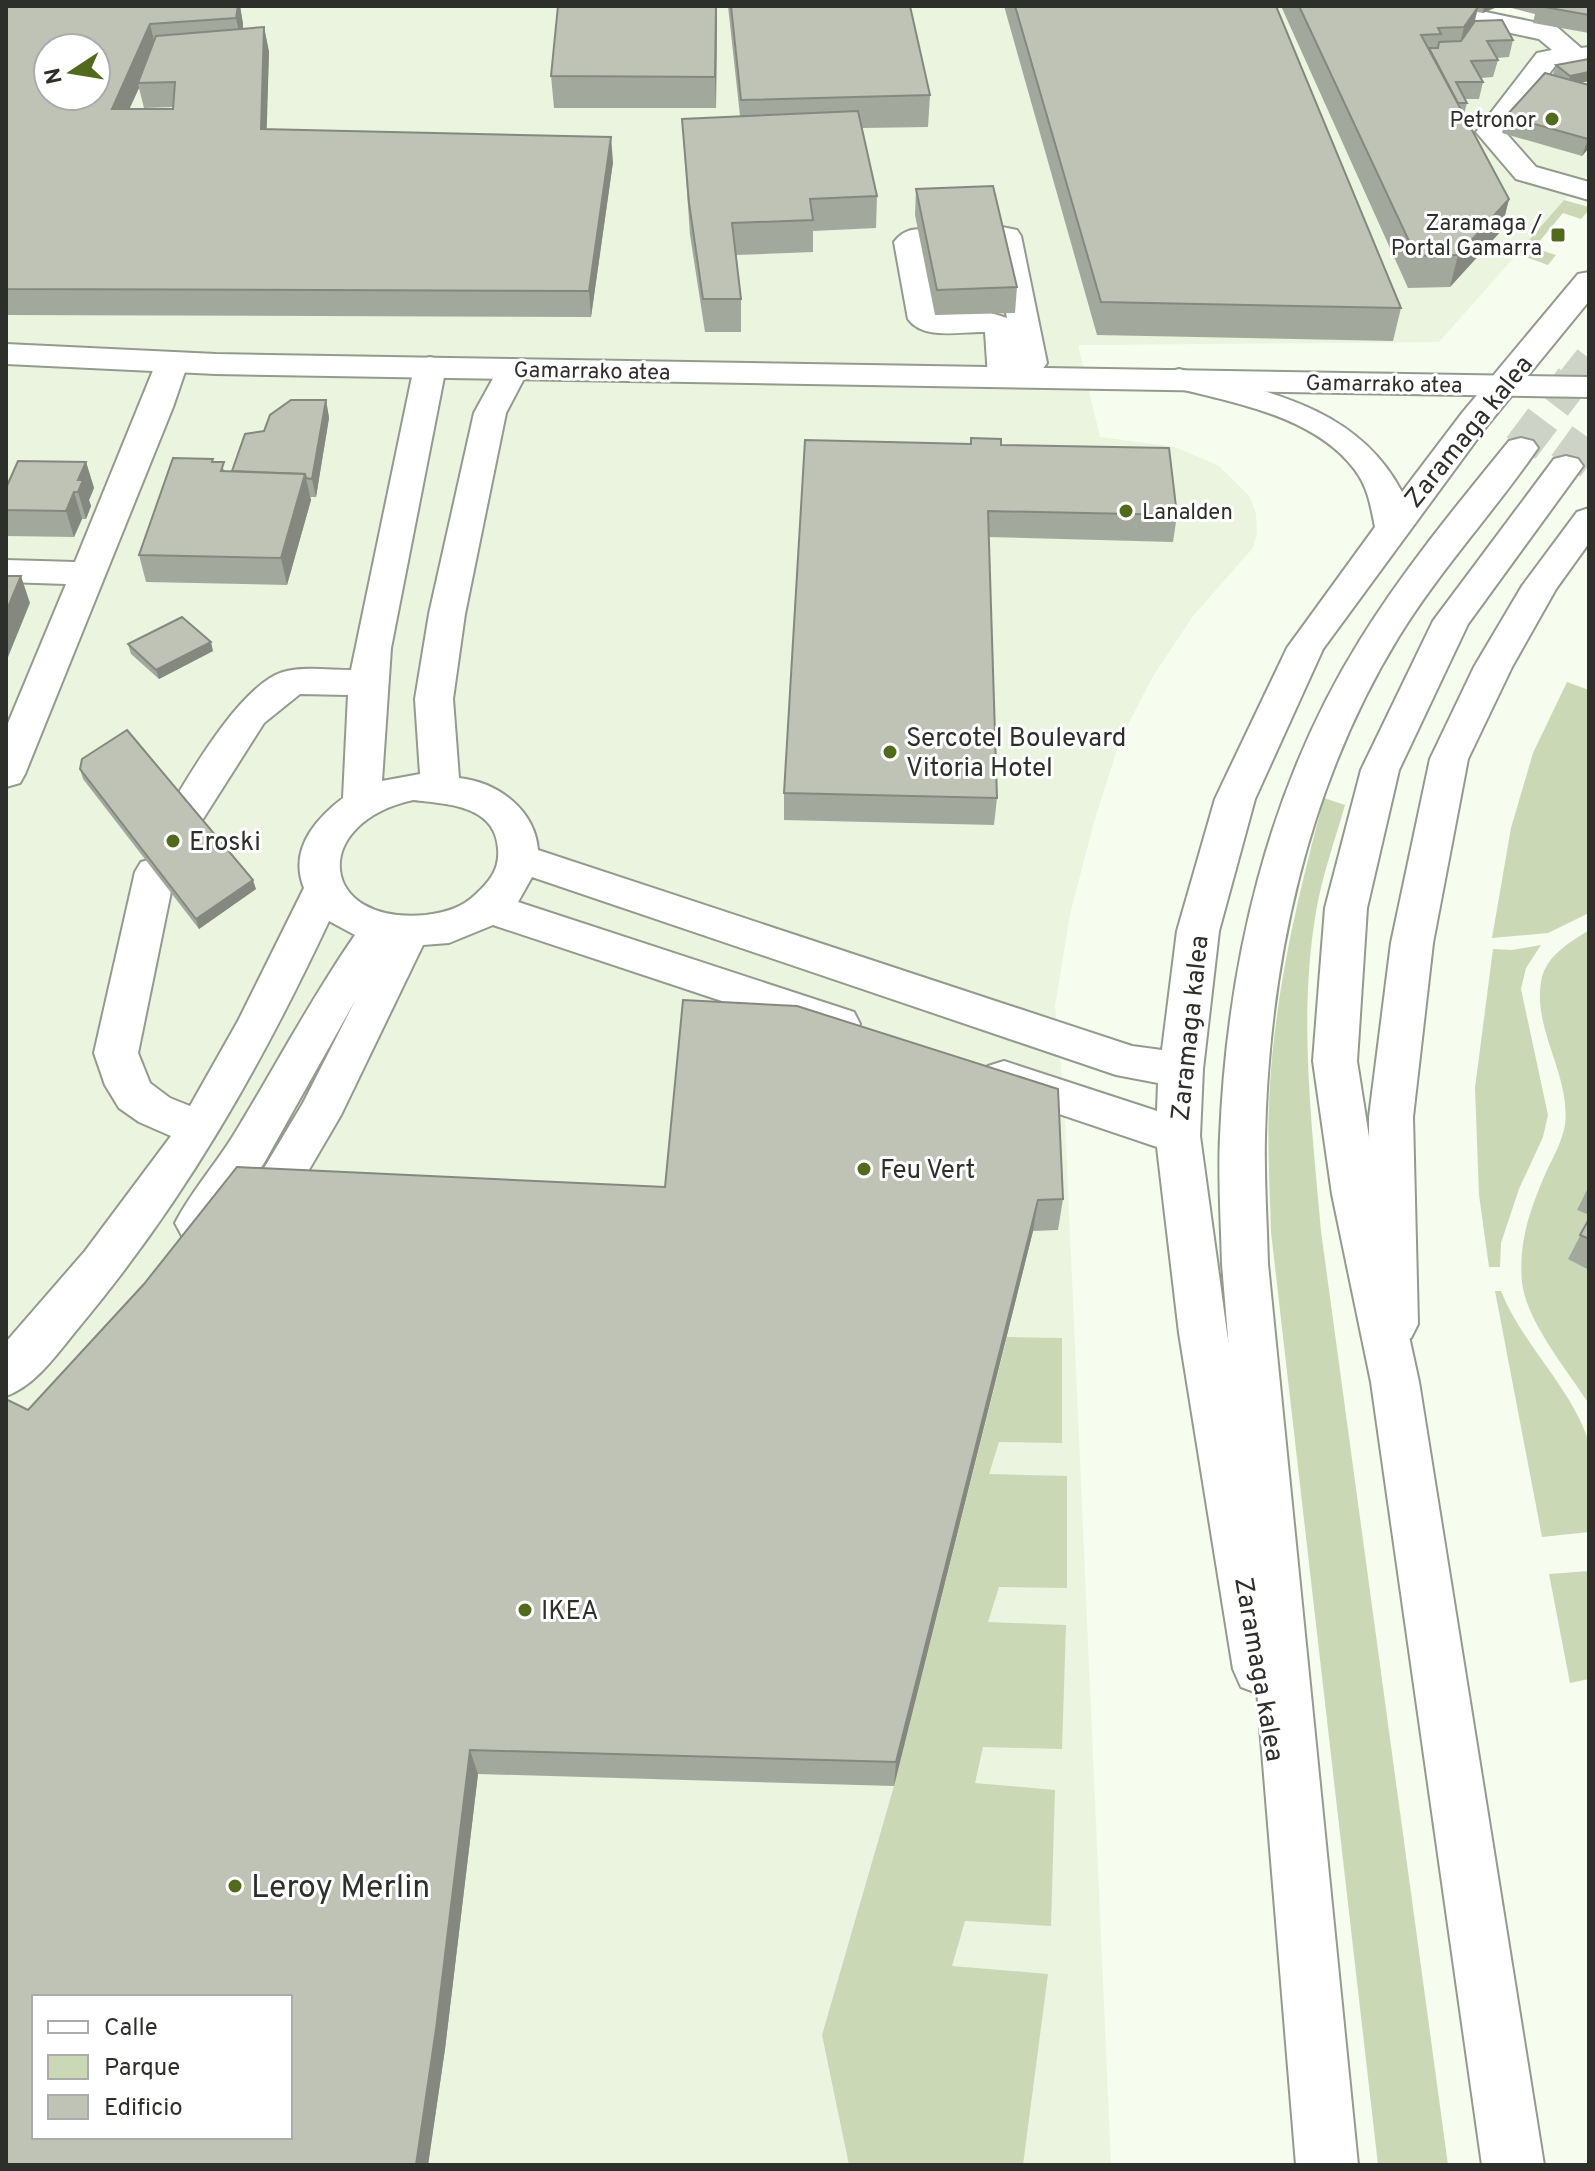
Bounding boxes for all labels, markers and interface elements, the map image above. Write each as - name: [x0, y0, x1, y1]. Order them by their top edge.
- north arrow: [32, 32, 112, 112]
- text: N: [40, 65, 70, 86]
- place label: Petronor: [1449, 108, 1536, 135]
- marker: Petronor: [1543, 110, 1561, 128]
- place label: Zaramaga / Portal Gamarra: [1391, 211, 1542, 263]
- marker: Zaramaga / Portal Gamarra: [1549, 226, 1567, 244]
- street label: Zaramaga kalea: [1398, 350, 1541, 515]
- street label: Gamarrako atea: [513, 358, 671, 387]
- street label: Gamarrako atea: [1305, 371, 1463, 400]
- place label: Lanalden: [1142, 500, 1233, 527]
- marker: Lanalden: [1117, 502, 1135, 520]
- place label: Sercotel Boulevard Vitoria Hotel: [906, 723, 1126, 786]
- marker: Sercotel Boulevard Vitoria Hotel: [881, 743, 899, 761]
- place label: Eroski: [189, 827, 261, 860]
- marker: Eroski: [164, 832, 182, 850]
- street label: Zaramaga kalea: [1165, 934, 1218, 1123]
- place label: Feu Vert: [880, 1155, 975, 1188]
- marker: Feu Vert: [855, 1160, 873, 1178]
- street label: Zaramaga kalea: [1225, 1575, 1290, 1764]
- place label: IKEA: [541, 1596, 599, 1629]
- marker: IKEA: [516, 1601, 534, 1619]
- place label: Leroy Merlin: [251, 1869, 430, 1909]
- marker: Leroy Merlin: [226, 1877, 244, 1895]
- legend: [32, 1995, 292, 2139]
- text: Calle: [104, 2014, 158, 2044]
- text: Parque: [104, 2054, 180, 2084]
- text: Edificio: [104, 2094, 183, 2124]

